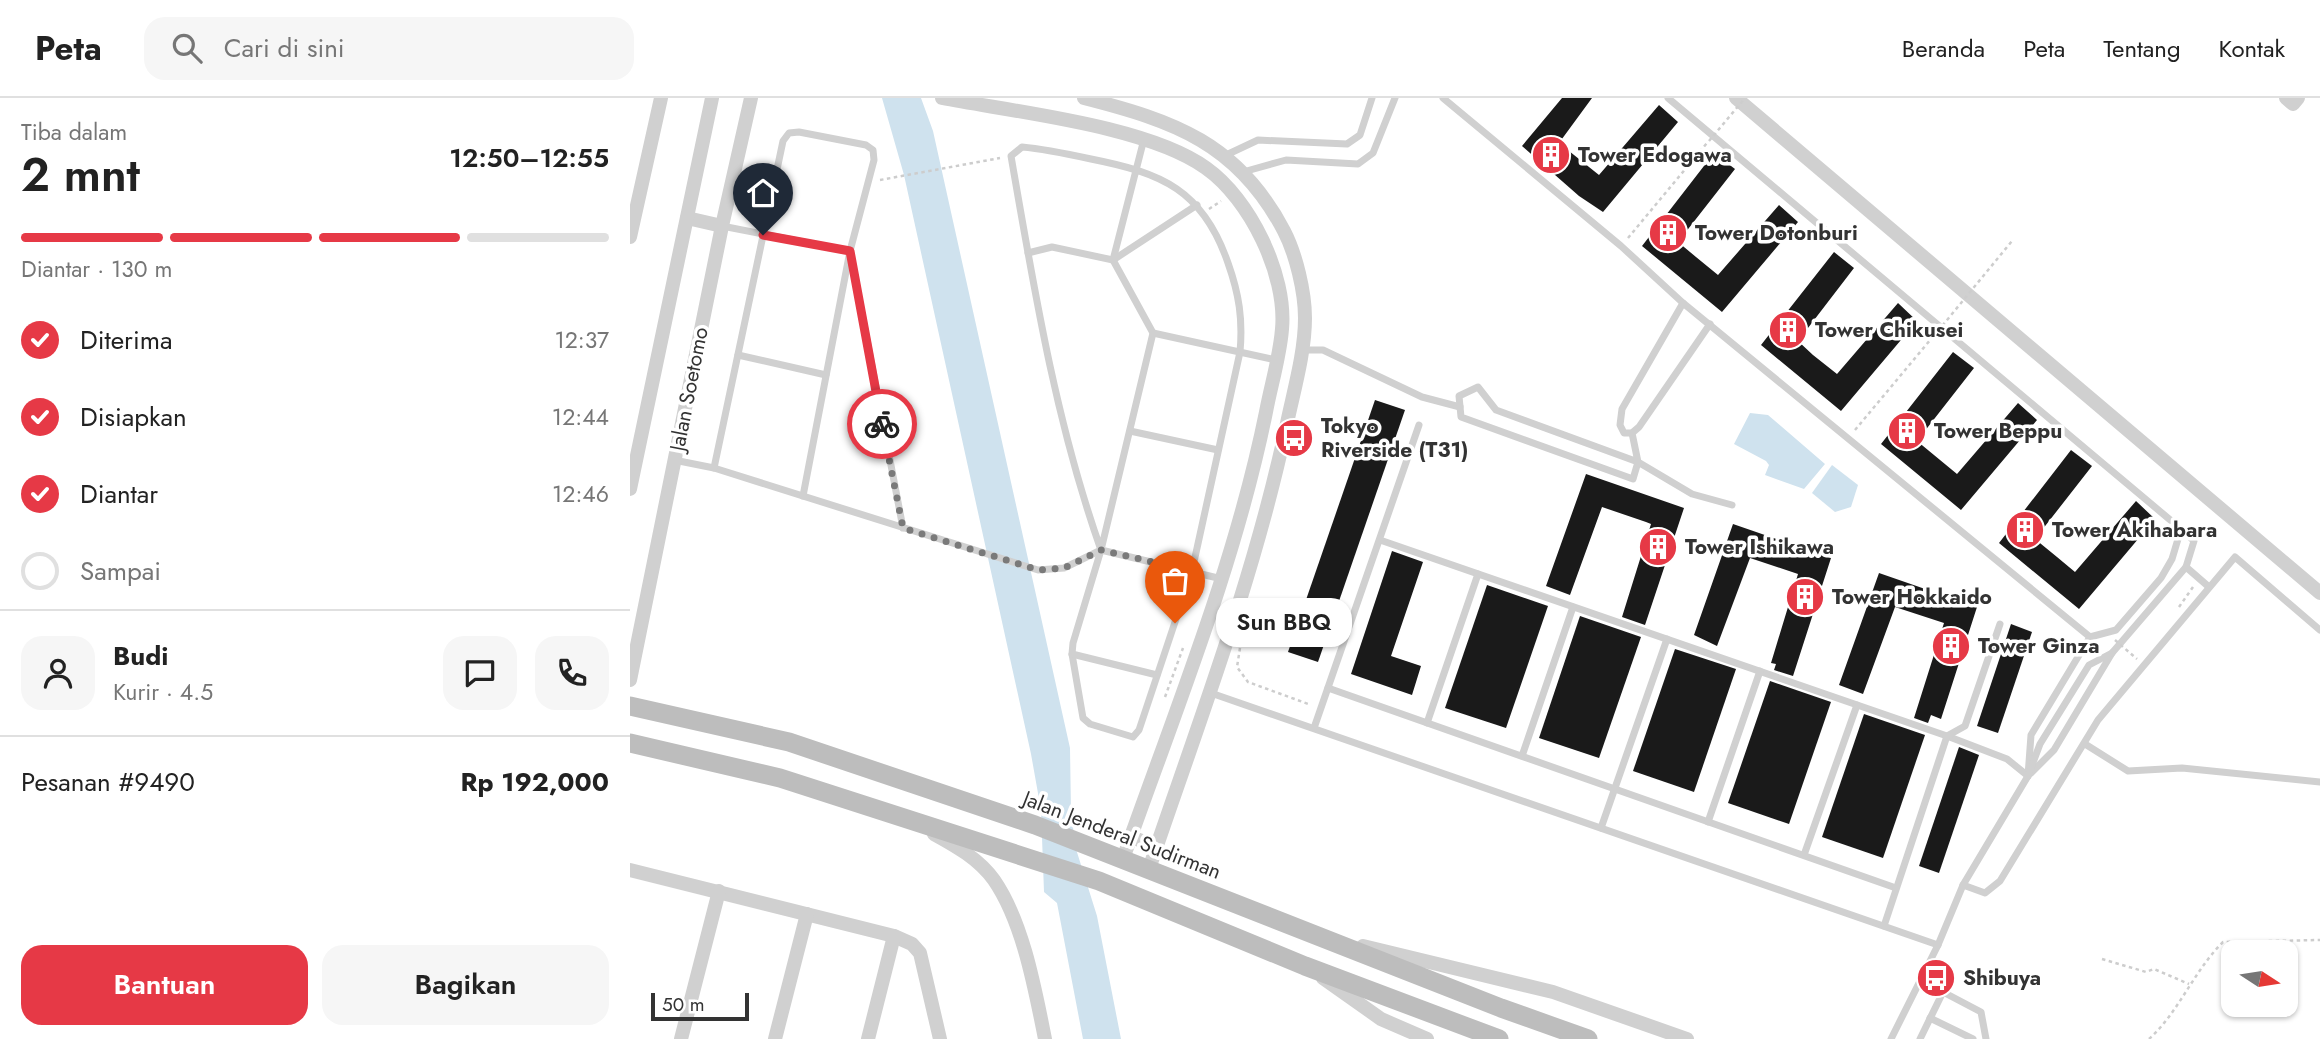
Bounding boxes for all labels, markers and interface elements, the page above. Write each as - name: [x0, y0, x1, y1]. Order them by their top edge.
- search box: [144, 17, 634, 80]
- text: Peta: [35, 25, 102, 72]
- icon: search: [168, 29, 206, 67]
- text: Cari di sini: [224, 29, 345, 67]
- text: Beranda: [1902, 31, 1985, 66]
- text: Peta: [2023, 31, 2065, 66]
- text: Tentang: [2103, 31, 2181, 66]
- text: Kontak: [2219, 31, 2285, 66]
- text: Tiba dalam: [21, 115, 127, 149]
- building icon: Tower Edogawa: [1530, 134, 1572, 176]
- text: 12:50–12:55: [449, 139, 609, 177]
- place label: Tower Edogawa: [1578, 140, 1732, 170]
- text: 2 mnt: [21, 142, 140, 208]
- pin: [733, 163, 793, 235]
- icon: home: [744, 174, 782, 212]
- building icon: Tower Dotonburi: [1647, 212, 1689, 254]
- place label: Tower Dotonburi: [1695, 218, 1858, 248]
- text: Diantar · 130 m: [21, 252, 172, 286]
- building icon: Tower Chikusei: [1767, 309, 1809, 351]
- place label: Tower Chikusei: [1815, 315, 1963, 345]
- icon: check: [21, 321, 59, 359]
- text: Diterima: [80, 321, 173, 359]
- text: 12:37: [554, 323, 609, 357]
- street label: Jalan Soetomo: [662, 325, 716, 456]
- courier: [847, 389, 917, 459]
- icon: check: [21, 398, 59, 436]
- text: Disiapkan: [80, 398, 187, 436]
- text: 12:44: [552, 400, 609, 434]
- icon: bike: [863, 405, 901, 443]
- building icon: Tower Beppu: [1886, 410, 1928, 452]
- place label: Tokyo Riverside (T31): [1321, 411, 1468, 465]
- place label: Tower Beppu: [1934, 416, 2062, 446]
- bus stop icon: Tokyo Riverside (T31): [1273, 417, 1315, 459]
- icon: check: [21, 475, 59, 513]
- text: Diantar: [80, 475, 158, 513]
- text: 12:46: [552, 477, 609, 511]
- building icon: Tower Akihabara: [2004, 509, 2046, 551]
- place label: Tower Akihabara: [2052, 515, 2217, 545]
- building icon: Tower Ishikawa: [1637, 526, 1679, 568]
- place label: Tower Ishikawa: [1685, 532, 1834, 562]
- pin: [1145, 551, 1205, 623]
- text: Sampai: [80, 552, 161, 590]
- icon: bag: [1156, 562, 1194, 600]
- building icon: Tower Hokkaido: [1784, 576, 1826, 618]
- place label: Tower Hokkaido: [1832, 582, 1992, 612]
- callout: Sun BBQ: [1217, 598, 1354, 648]
- text: Sun BBQ: [1237, 605, 1331, 639]
- building icon: Tower Ginza: [1930, 625, 1972, 667]
- place label: Tower Ginza: [1978, 631, 2100, 661]
- button: person: [21, 636, 95, 710]
- button: chat: [443, 636, 517, 710]
- button: phone: [535, 636, 609, 710]
- text: Budi: [113, 637, 168, 675]
- text: Kurir · 4.5: [113, 675, 213, 709]
- text: Pesanan #9490: [21, 763, 195, 801]
- text: Rp 192,000: [461, 763, 609, 801]
- street label: Jalan Jenderal Sudirman: [1016, 782, 1225, 887]
- north arrow: [2221, 940, 2298, 1017]
- map controls: [2221, 940, 2298, 1017]
- button: Bantuan: [21, 945, 308, 1025]
- button: Bagikan: [322, 945, 609, 1025]
- bus stop icon: Shibuya: [1915, 957, 1957, 999]
- place label: Shibuya: [1963, 963, 2041, 993]
- scale bar: [651, 990, 749, 1022]
- text: 50 m: [662, 991, 705, 1018]

